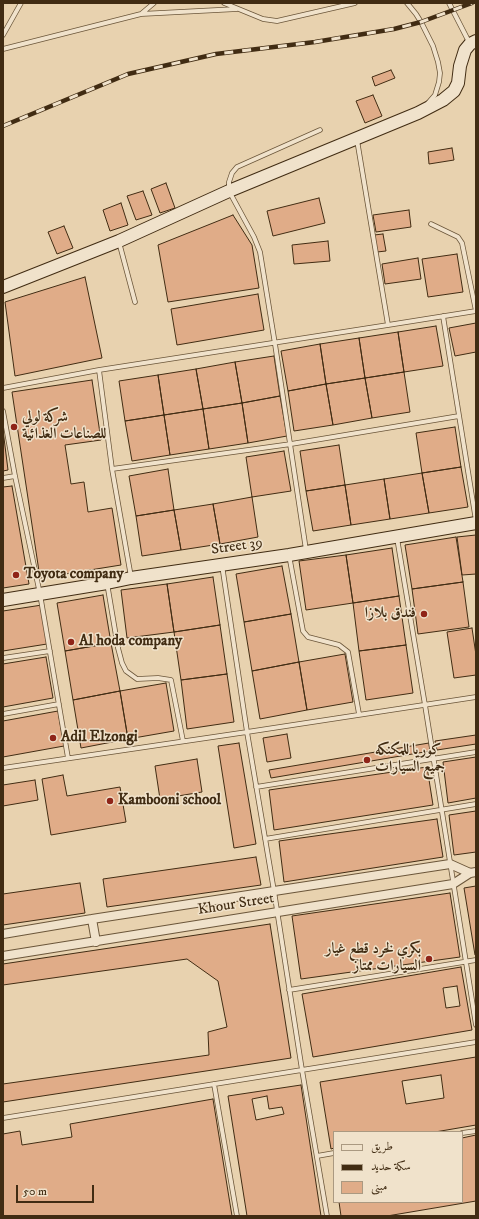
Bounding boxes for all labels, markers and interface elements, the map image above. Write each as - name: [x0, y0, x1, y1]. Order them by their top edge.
- place label: شركة لولي للصناعات الغذائية: [22, 409, 106, 444]
- marker: شركة لولي للصناعات الغذائية: [9, 422, 19, 432]
- street label: Street 39: [210, 534, 264, 560]
- place label: Toyota company: [24, 566, 124, 584]
- marker: Toyota company: [11, 570, 21, 580]
- place label: فندق بلازا: [365, 605, 416, 623]
- marker: فندق بلازا: [419, 609, 429, 619]
- place label: Al hoda company: [79, 633, 182, 651]
- marker: Al hoda company: [66, 637, 76, 647]
- place label: Adil Elzongi: [61, 729, 138, 747]
- marker: Adil Elzongi: [48, 733, 58, 743]
- place label: كوريا للمكنكه جميع السيارات: [375, 742, 445, 777]
- marker: كوريا للمكنكه جميع السيارات: [362, 755, 372, 765]
- place label: Kambooni school: [118, 792, 221, 810]
- marker: Kambooni school: [105, 796, 115, 806]
- street label: Khour Street: [196, 890, 276, 920]
- place label: بكري لخرد قطع غيار السيارات ممتاز: [325, 941, 421, 976]
- marker: بكري لخرد قطع غيار السيارات ممتاز: [424, 954, 434, 964]
- legend: [333, 1131, 463, 1203]
- text: طريق: [371, 1139, 393, 1154]
- text: سكة حديد: [371, 1159, 411, 1174]
- scale bar: [18, 1177, 96, 1203]
- text: مبنى: [371, 1179, 387, 1194]
- text: 50 m: [23, 1184, 47, 1199]

